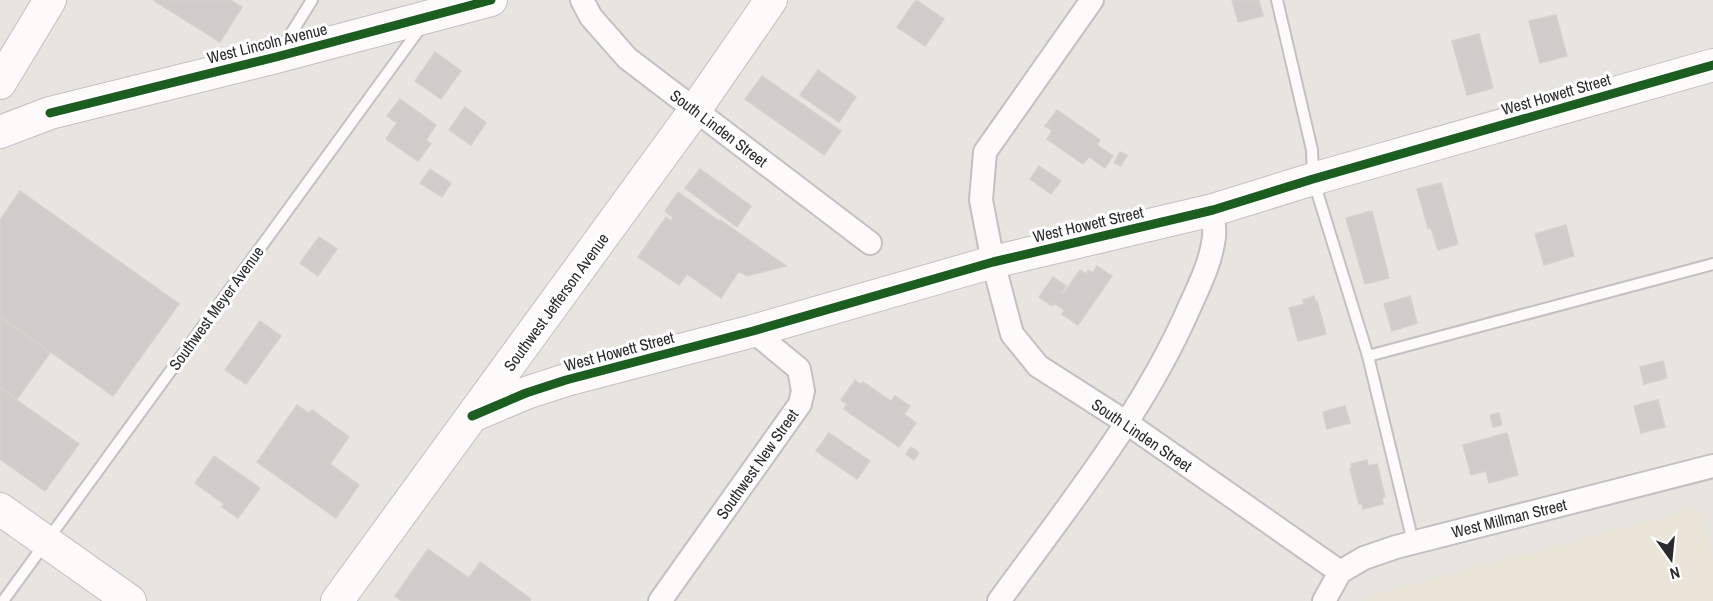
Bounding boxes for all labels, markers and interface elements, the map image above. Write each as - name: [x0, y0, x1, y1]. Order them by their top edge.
- street label: West Lincoln Avenue: [205, 17, 329, 69]
- street label: West Howett Street: [1499, 68, 1614, 120]
- street label: South Linden Street: [666, 84, 773, 172]
- street label: West Howett Street: [1031, 201, 1146, 247]
- street label: Southwest Jefferson Avenue: [498, 228, 614, 376]
- street label: Southwest Meyer Avenue: [163, 241, 269, 375]
- street label: West Howett Street: [562, 326, 677, 376]
- street label: South Linden Street: [1087, 393, 1197, 477]
- street label: Southwest New Street: [711, 404, 803, 523]
- street label: West Millman Street: [1449, 493, 1569, 543]
- north arrow: [1641, 529, 1701, 589]
- text: N: [1667, 562, 1682, 585]

